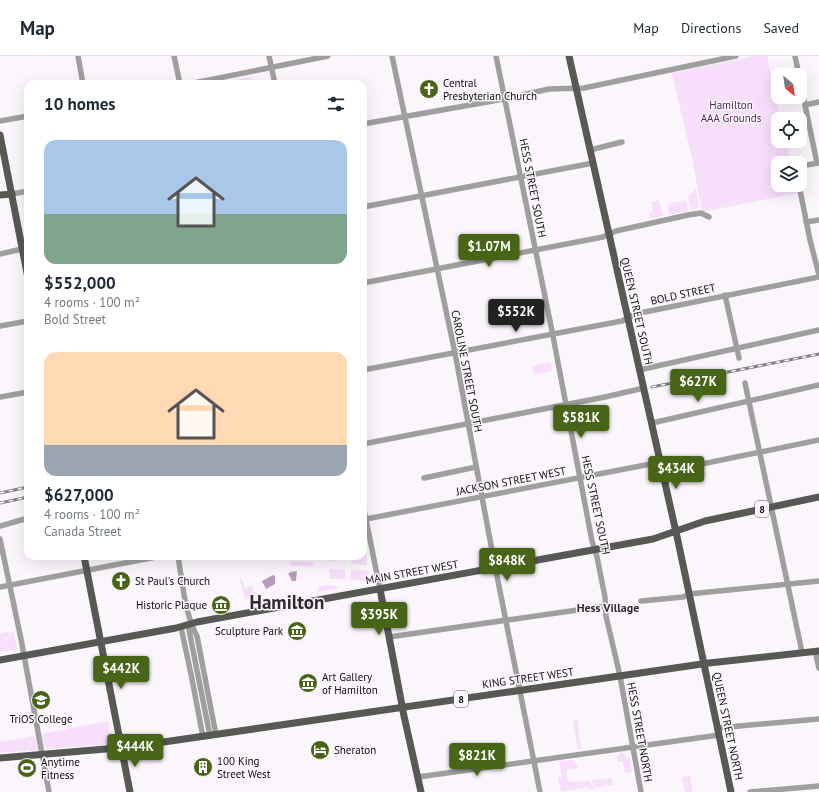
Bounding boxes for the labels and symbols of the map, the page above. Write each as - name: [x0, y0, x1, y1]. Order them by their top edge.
- north arrow: [771, 68, 807, 104]
- place label: Central Presbyterian Church: [443, 76, 537, 103]
- church icon: Central Presbyterian Church: [418, 78, 440, 100]
- park label: Hamilton AAA Grounds: [701, 98, 762, 125]
- street label: HESS STREET SOUTH: [517, 137, 549, 239]
- pin: $1.07M: [456, 234, 522, 268]
- street label: QUEEN STREET SOUTH: [618, 256, 656, 366]
- street label: BOLD STREET: [649, 280, 717, 308]
- pin: $552K: [488, 299, 544, 333]
- street label: CAROLINE STREET SOUTH: [448, 309, 486, 433]
- pin: $627K: [670, 369, 726, 403]
- pin: $581K: [553, 405, 609, 439]
- street label: HESS STREET SOUTH: [579, 454, 613, 556]
- pin: $434K: [648, 456, 704, 490]
- street label: JACKSON STREET WEST: [454, 463, 567, 499]
- road number: 8: [755, 501, 769, 517]
- pin: $848K: [479, 548, 535, 582]
- street label: MAIN STREET WEST: [364, 557, 460, 587]
- church icon: St Paul's Church: [110, 570, 132, 592]
- place label: St Paul's Church: [135, 574, 210, 588]
- district label: Hamilton: [250, 590, 324, 614]
- museum icon: Historic Plaque: [210, 594, 232, 616]
- place label: Historic Plaque: [136, 598, 207, 612]
- district label: Hess Village: [577, 600, 639, 615]
- pin: $395K: [351, 602, 407, 636]
- museum icon: Sculpture Park: [286, 620, 308, 642]
- place label: Sculpture Park: [215, 624, 284, 638]
- pin: $442K: [93, 656, 149, 690]
- street label: KING STREET WEST: [481, 665, 575, 691]
- place label: Art Gallery of Hamilton: [322, 670, 378, 697]
- street label: QUEEN STREET NORTH: [710, 671, 746, 781]
- museum icon: Art Gallery of Hamilton: [297, 672, 319, 694]
- street label: HESS STREET NORTH: [624, 681, 656, 783]
- school or university icon: TriOS College: [30, 689, 52, 711]
- road number: 8: [454, 691, 468, 707]
- place label: TriOS College: [9, 712, 73, 726]
- pin: $444K: [107, 734, 163, 768]
- hotel icon: Sheraton: [309, 739, 331, 761]
- place label: Sheraton: [334, 743, 376, 757]
- pin: $821K: [449, 743, 505, 777]
- place label: 100 King Street West: [217, 754, 271, 781]
- place label: Anytime Fitness: [41, 755, 80, 782]
- building icon: 100 King Street West: [192, 756, 214, 778]
- sports icon: Anytime Fitness: [16, 757, 38, 779]

